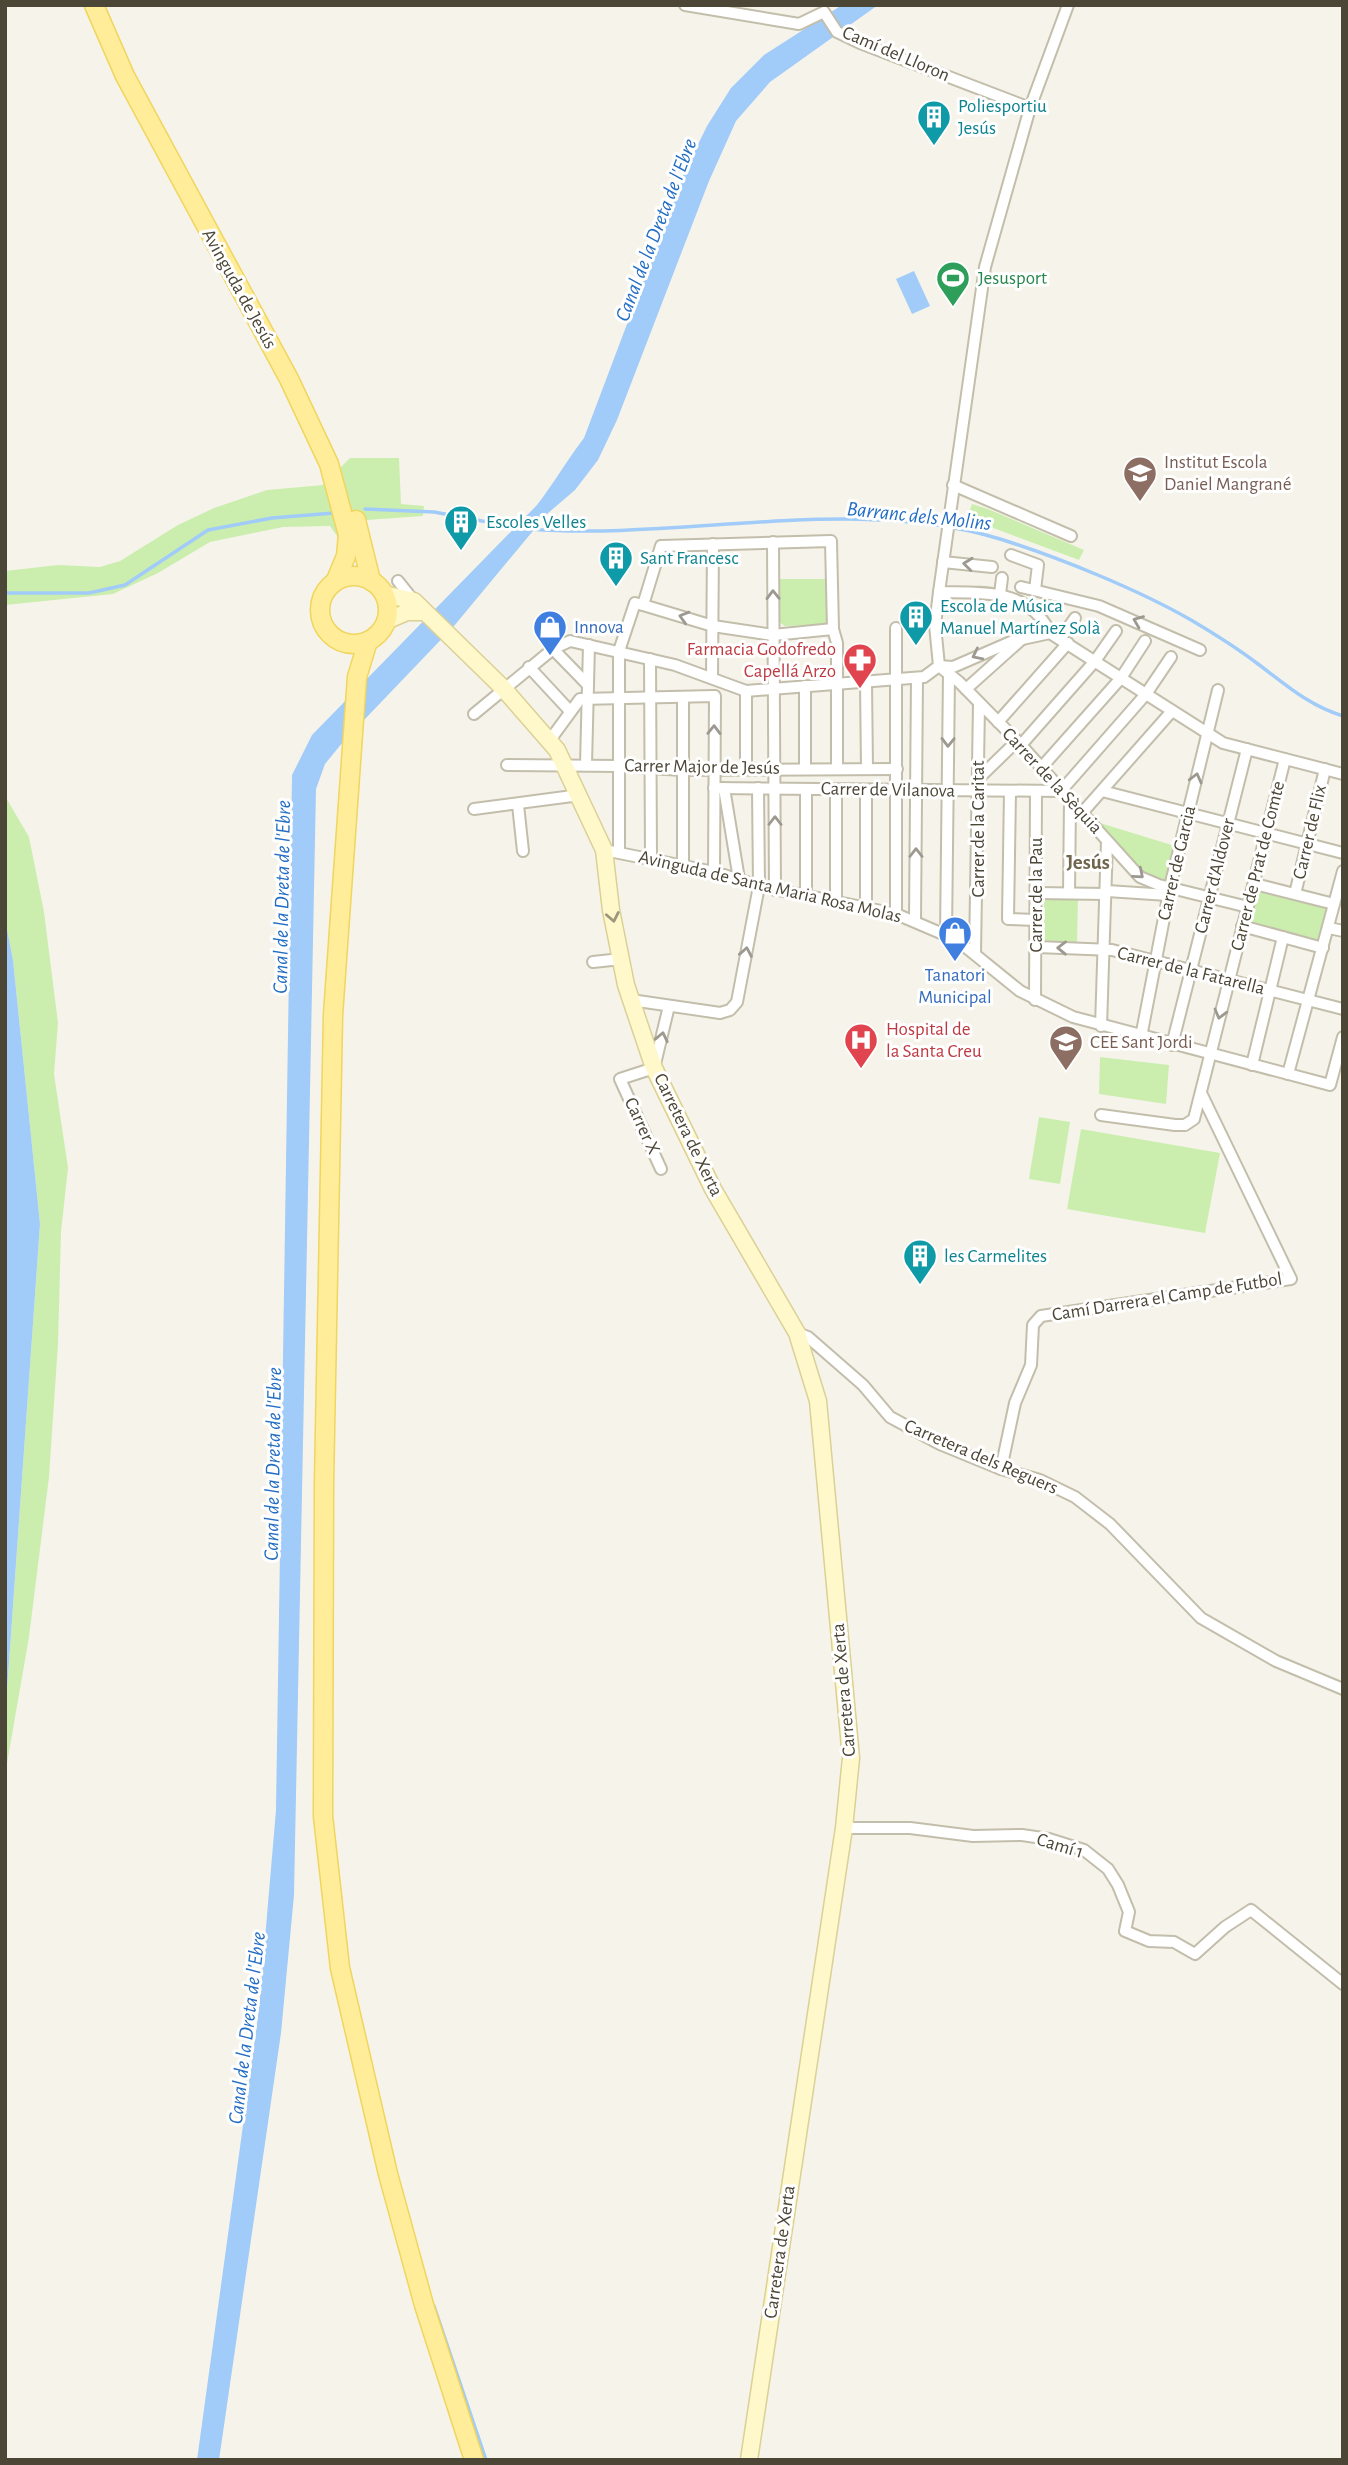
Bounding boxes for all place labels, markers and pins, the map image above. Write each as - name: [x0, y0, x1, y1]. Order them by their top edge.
- place label: Poliesportiu Jesús: [958, 97, 1047, 138]
- building icon: Poliesportiu Jesús: [915, 98, 953, 147]
- sports icon: Jesusport: [934, 259, 972, 308]
- place label: Jesusport: [978, 269, 1047, 288]
- place label: Institut Escola Daniel Mangrané: [1164, 453, 1291, 494]
- school or university icon: Institut Escola Daniel Mangrané: [1121, 454, 1159, 503]
- building icon: Escoles Velles: [442, 503, 480, 552]
- place label: Escoles Velles: [486, 513, 586, 532]
- building icon: Sant Francesc: [597, 539, 635, 588]
- place label: Sant Francesc: [640, 549, 738, 568]
- place label: Escola de Música Manuel Martínez Solà: [940, 597, 1101, 638]
- building icon: Escola de Música Manuel Martínez Solà: [897, 598, 935, 647]
- shop icon: Innova: [531, 608, 569, 657]
- place label: Innova: [574, 618, 624, 637]
- place label: Farmacia Godofredo Capellá Arzo: [687, 640, 836, 681]
- pharmacy icon: Farmacia Godofredo Capellá Arzo: [841, 641, 879, 690]
- shop icon: Tanatori Municipal: [936, 914, 974, 963]
- place label: Tanatori Municipal: [918, 966, 992, 1007]
- place label: Hospital de la Santa Creu: [886, 1020, 982, 1061]
- hospital icon: Hospital de la Santa Creu: [842, 1021, 880, 1070]
- school or university icon: CEE Sant Jordi: [1047, 1023, 1085, 1072]
- place label: CEE Sant Jordi: [1090, 1033, 1193, 1052]
- building icon: les Carmelites: [901, 1237, 939, 1286]
- place label: les Carmelites: [944, 1247, 1047, 1266]

